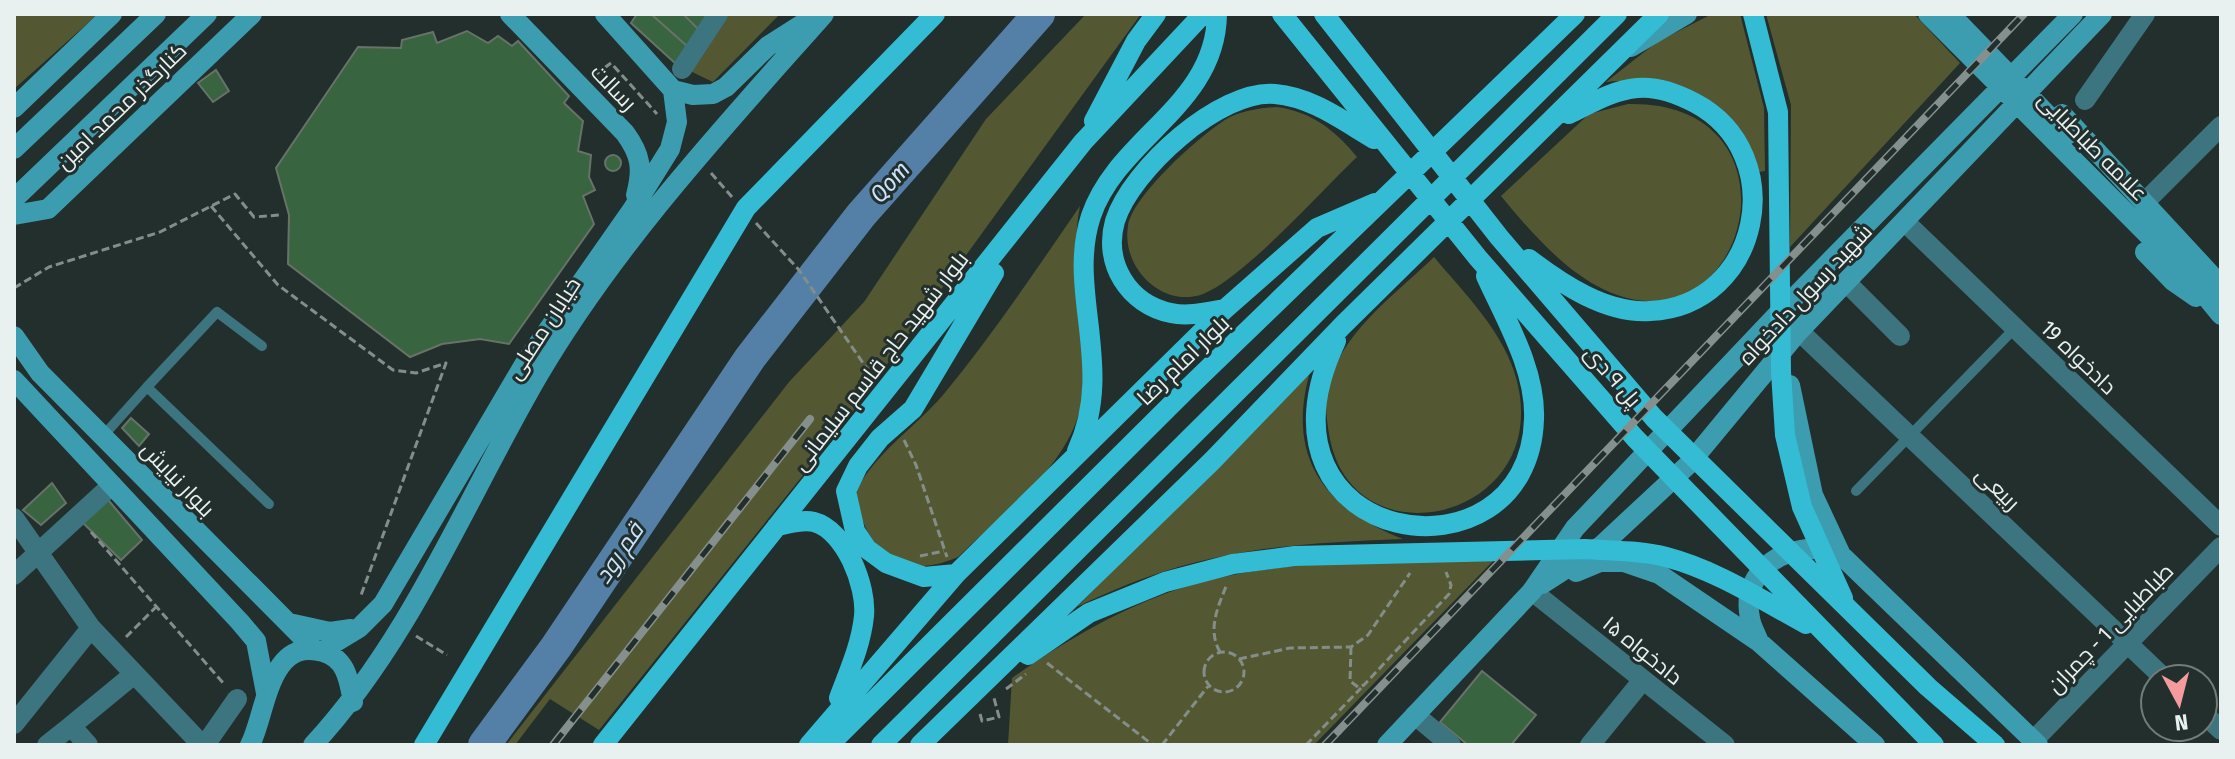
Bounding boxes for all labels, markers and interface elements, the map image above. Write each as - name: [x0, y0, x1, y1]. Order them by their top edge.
- street label: کنارگذر محمد امین: [50, 37, 192, 176]
- street label: رسالت: [585, 58, 642, 116]
- street label: علامه طباطبایی: [2032, 86, 2153, 207]
- water label: Qom: [864, 156, 916, 208]
- street label: شهید رسول دادخواه: [1733, 218, 1878, 371]
- street label: بلوار شهید حاج قاسم سلیمانی: [786, 246, 976, 478]
- street label: خیابان مصلی: [500, 272, 586, 384]
- street label: بلوار امام رضا: [1132, 310, 1237, 412]
- street label: دادخواه 19: [2035, 315, 2122, 400]
- street label: پل ۹ دی: [1578, 340, 1647, 414]
- street label: بلوار نیایش: [135, 436, 220, 523]
- street label: ربیعی: [1970, 461, 2026, 516]
- water label: قم رود: [589, 516, 652, 590]
- street label: طباطبایی 1 - چمران: [2041, 558, 2180, 700]
- street label: دادخواه ۱۵: [1597, 610, 1688, 691]
- north arrow: [2139, 663, 2219, 743]
- text: N: [2173, 708, 2190, 737]

